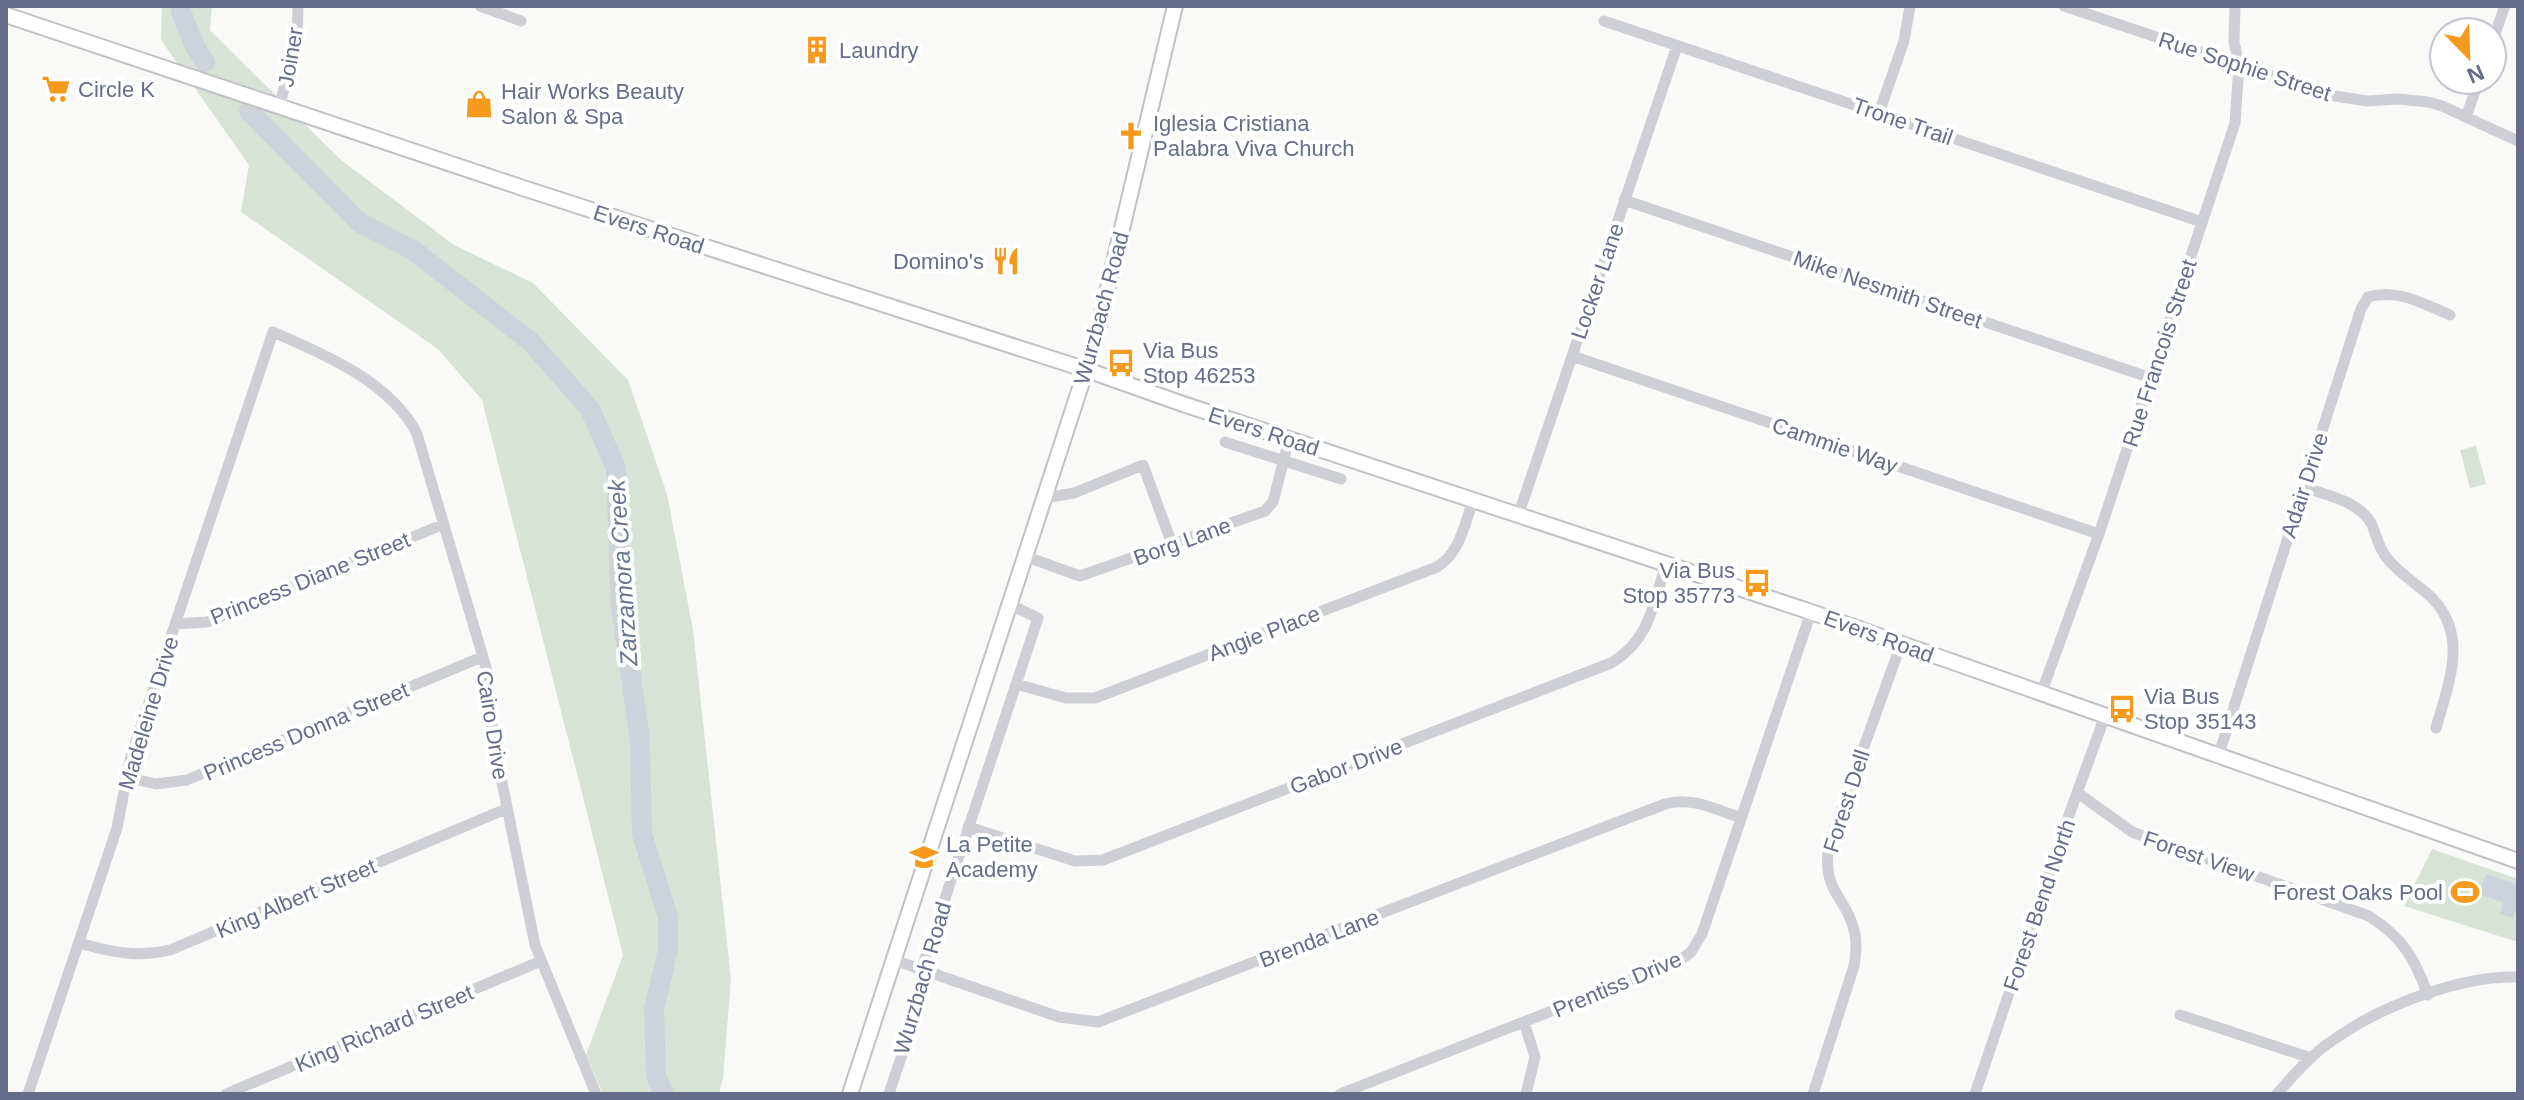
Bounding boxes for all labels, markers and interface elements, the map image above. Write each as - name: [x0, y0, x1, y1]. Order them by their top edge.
- north arrow: [2428, 16, 2508, 96]
- street label: Joiner: [273, 25, 308, 89]
- street label: Rue Sophie Street: [2155, 27, 2334, 106]
- building icon: Laundry: [802, 35, 832, 65]
- place label: Laundry: [839, 38, 919, 63]
- text: N: [2463, 59, 2488, 89]
- supermarket icon: Circle K: [41, 74, 71, 104]
- place label: Circle K: [78, 77, 155, 102]
- place label: Hair Works Beauty Salon & Spa: [501, 79, 684, 129]
- shop icon: Hair Works Beauty Salon & Spa: [464, 89, 494, 119]
- street label: Trone Trail: [1849, 93, 1956, 150]
- place label: Iglesia Cristiana Palabra Viva Church: [1153, 111, 1354, 161]
- church icon: Iglesia Cristiana Palabra Viva Church: [1116, 121, 1146, 151]
- street label: Evers Road: [590, 200, 707, 259]
- street label: Locker Lane: [1566, 220, 1629, 342]
- street label: Wurzbach Road: [1069, 229, 1134, 387]
- street label: Mike Nesmith Street: [1790, 245, 1986, 334]
- restaurant icon: Domino's: [991, 246, 1021, 276]
- place label: Domino's: [893, 249, 984, 274]
- street label: Rue Francois Street: [2117, 256, 2202, 450]
- place label: Via Bus Stop 46253: [1143, 338, 1256, 388]
- bus stop icon: Via Bus Stop 46253: [1106, 348, 1136, 378]
- street label: Evers Road: [1205, 402, 1322, 461]
- street label: Cammie Way: [1769, 412, 1901, 479]
- street label: Adair Drive: [2276, 430, 2333, 541]
- water label: Zarzamora Creek: [602, 477, 643, 668]
- street label: Borg Lane: [1130, 512, 1234, 571]
- street label: Princess Diane Street: [207, 527, 414, 630]
- place label: Via Bus Stop 35773: [1622, 558, 1735, 608]
- bus stop icon: Via Bus Stop 35773: [1742, 568, 1772, 598]
- street label: Angie Place: [1205, 601, 1323, 666]
- street label: Evers Road: [1821, 605, 1937, 668]
- street label: Madeleine Drive: [113, 633, 184, 793]
- street label: Cairo Drive: [472, 669, 513, 781]
- street label: Princess Donna Street: [200, 677, 412, 786]
- place label: Via Bus Stop 35143: [2144, 684, 2257, 734]
- bus stop icon: Via Bus Stop 35143: [2107, 694, 2137, 724]
- street label: Gabor Drive: [1286, 734, 1406, 799]
- street label: Forest Dell: [1818, 747, 1875, 856]
- street label: Forest Bend North: [1998, 816, 2081, 994]
- street label: Forest View: [2140, 826, 2258, 887]
- place label: La Petite Academy: [946, 832, 1038, 882]
- school or university icon: La Petite Academy: [909, 842, 939, 872]
- street label: King Albert Street: [213, 854, 380, 943]
- sports icon: Forest Oaks Pool: [2450, 877, 2480, 907]
- place label: Forest Oaks Pool: [2273, 880, 2443, 905]
- street label: Wurzbach Road: [889, 899, 956, 1057]
- street label: Brenda Lane: [1256, 904, 1382, 973]
- street label: Prentiss Drive: [1549, 946, 1685, 1023]
- street label: King Richard Street: [292, 980, 477, 1077]

